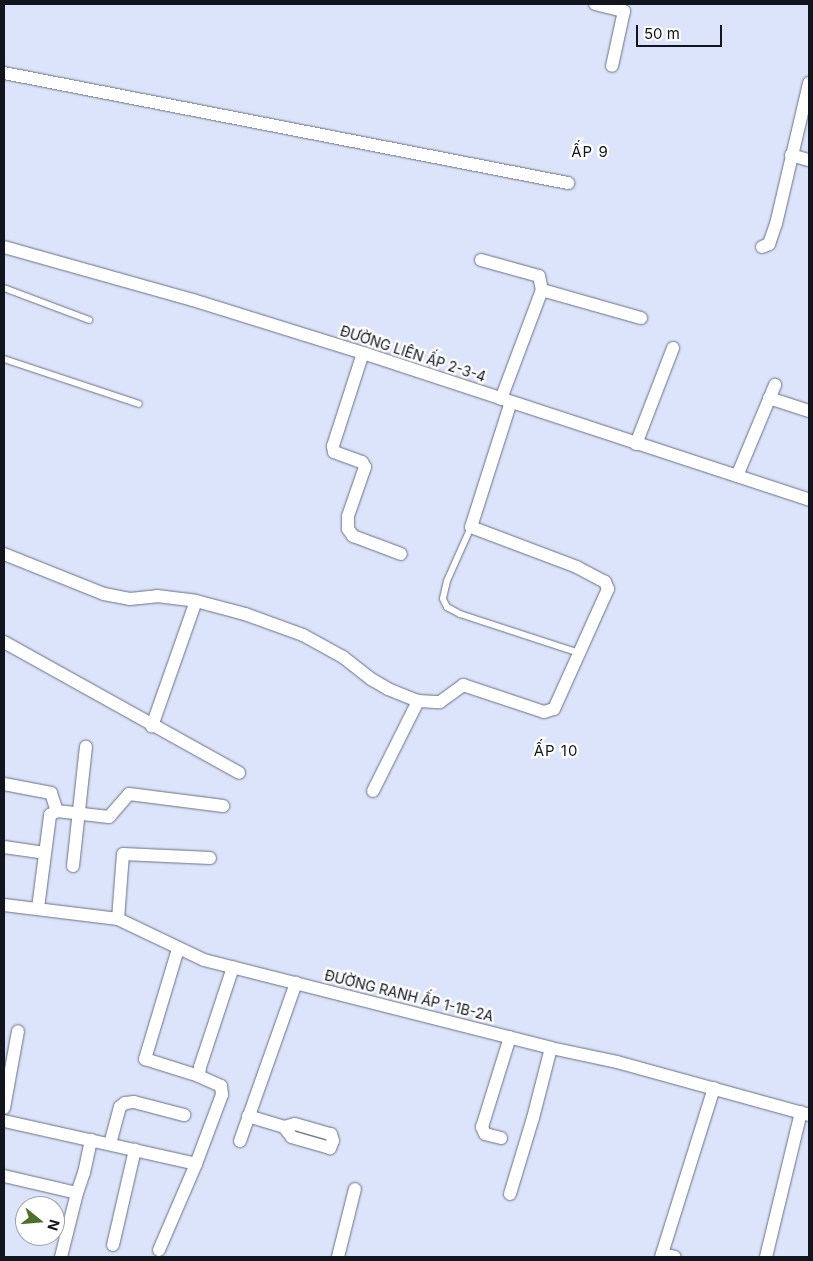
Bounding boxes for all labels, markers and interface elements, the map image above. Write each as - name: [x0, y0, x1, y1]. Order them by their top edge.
- scale bar: [638, 15, 724, 47]
- text: 50 m: [644, 24, 680, 43]
- district label: ẤP 9: [571, 143, 609, 161]
- street label: ĐƯỜNG LIÊN ẤP 2-3-4: [338, 323, 488, 385]
- district label: ẤP 10: [533, 742, 579, 760]
- street label: ĐƯỜNG RANH ẤP 1-1B-2A: [323, 967, 495, 1025]
- north arrow: [15, 1196, 65, 1246]
- text: N: [44, 1218, 64, 1233]

